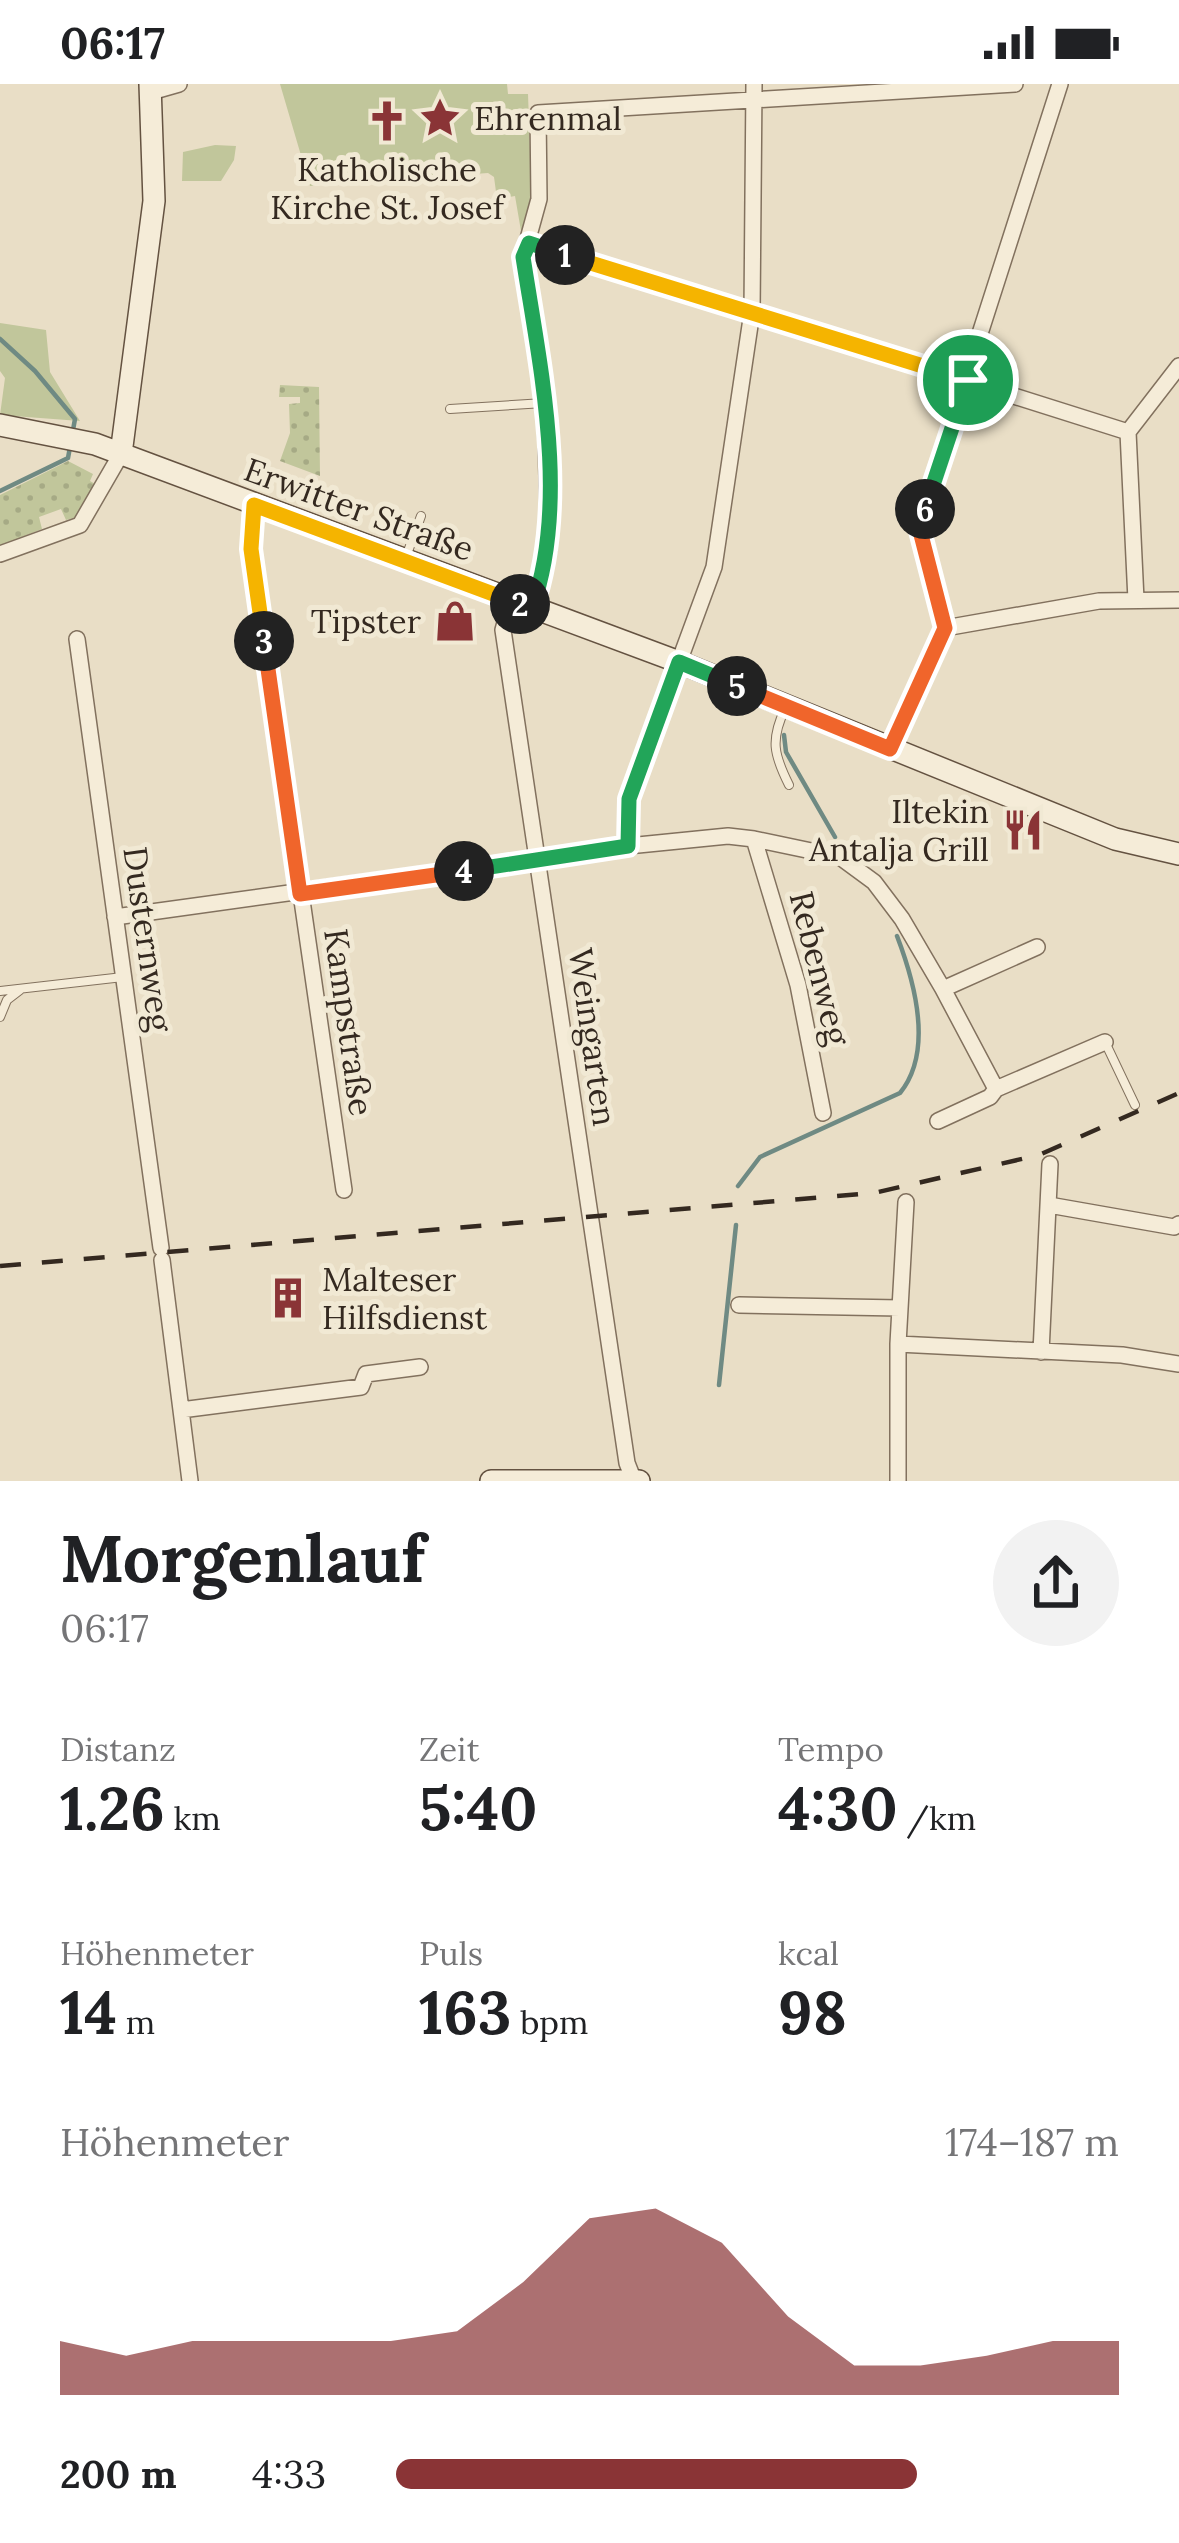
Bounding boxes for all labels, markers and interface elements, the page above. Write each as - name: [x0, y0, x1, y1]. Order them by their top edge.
- text: 06:17: [60, 14, 165, 71]
- place icon: Ehrenmal: [417, 95, 463, 141]
- place label: Ehrenmal: [474, 97, 622, 139]
- church icon: Katholische Kirche St. Josef: [364, 98, 410, 144]
- place label: Katholische Kirche St. Josef: [270, 148, 506, 228]
- pin: 1: [535, 225, 595, 285]
- text: 1: [558, 234, 572, 276]
- pin: [917, 329, 1019, 431]
- icon: arrive: [935, 347, 1001, 413]
- street label: Erwitter Straße: [239, 448, 479, 570]
- pin: 6: [895, 479, 955, 539]
- text: 6: [916, 488, 934, 530]
- pin: 2: [490, 574, 550, 634]
- text: 2: [511, 583, 529, 625]
- shop icon: Tipster: [432, 598, 478, 644]
- place label: Tipster: [311, 600, 422, 642]
- pin: 3: [234, 611, 294, 671]
- text: 3: [255, 620, 273, 662]
- pin: 5: [707, 656, 767, 716]
- text: 5: [728, 665, 746, 707]
- place label: Iltekin Antalja Grill: [808, 790, 989, 870]
- restaurant icon: Iltekin Antalja Grill: [1000, 807, 1046, 853]
- pin: 4: [434, 841, 494, 901]
- street label: Dusternweg: [114, 844, 182, 1035]
- text: 4: [455, 850, 473, 892]
- street label: Rebenweg: [781, 887, 860, 1050]
- street label: Kampstraße: [315, 926, 383, 1118]
- street label: Weingarten: [560, 945, 626, 1129]
- place label: Malteser Hilfsdienst: [322, 1258, 487, 1338]
- building icon: Malteser Hilfsdienst: [265, 1275, 311, 1321]
- text: Morgenlauf: [60, 1516, 425, 1600]
- button: share: [993, 1520, 1119, 1646]
- text: 06:17: [60, 1603, 149, 1653]
- text: Distanz: [60, 1728, 176, 1770]
- text: Zeit: [419, 1728, 480, 1770]
- text: Tempo: [778, 1728, 884, 1770]
- text: 1.26: [60, 1770, 165, 1846]
- text: 5:40: [419, 1770, 537, 1846]
- text: 4:30: [778, 1770, 898, 1846]
- text: km: [165, 1797, 221, 1839]
- text: /km: [898, 1797, 976, 1839]
- text: Höhenmeter: [60, 1932, 254, 1974]
- text: Puls: [419, 1932, 483, 1974]
- text: kcal: [778, 1932, 839, 1974]
- text: 14: [60, 1974, 117, 2050]
- text: 163: [419, 1974, 511, 2050]
- text: 98: [778, 1974, 847, 2050]
- text: m: [117, 2001, 155, 2043]
- text: bpm: [511, 2001, 589, 2043]
- text: Höhenmeter: [60, 2117, 289, 2167]
- text: 174–187 m: [945, 2117, 1119, 2167]
- text: 200 m: [60, 2449, 177, 2499]
- text: 4:33: [252, 2449, 326, 2499]

